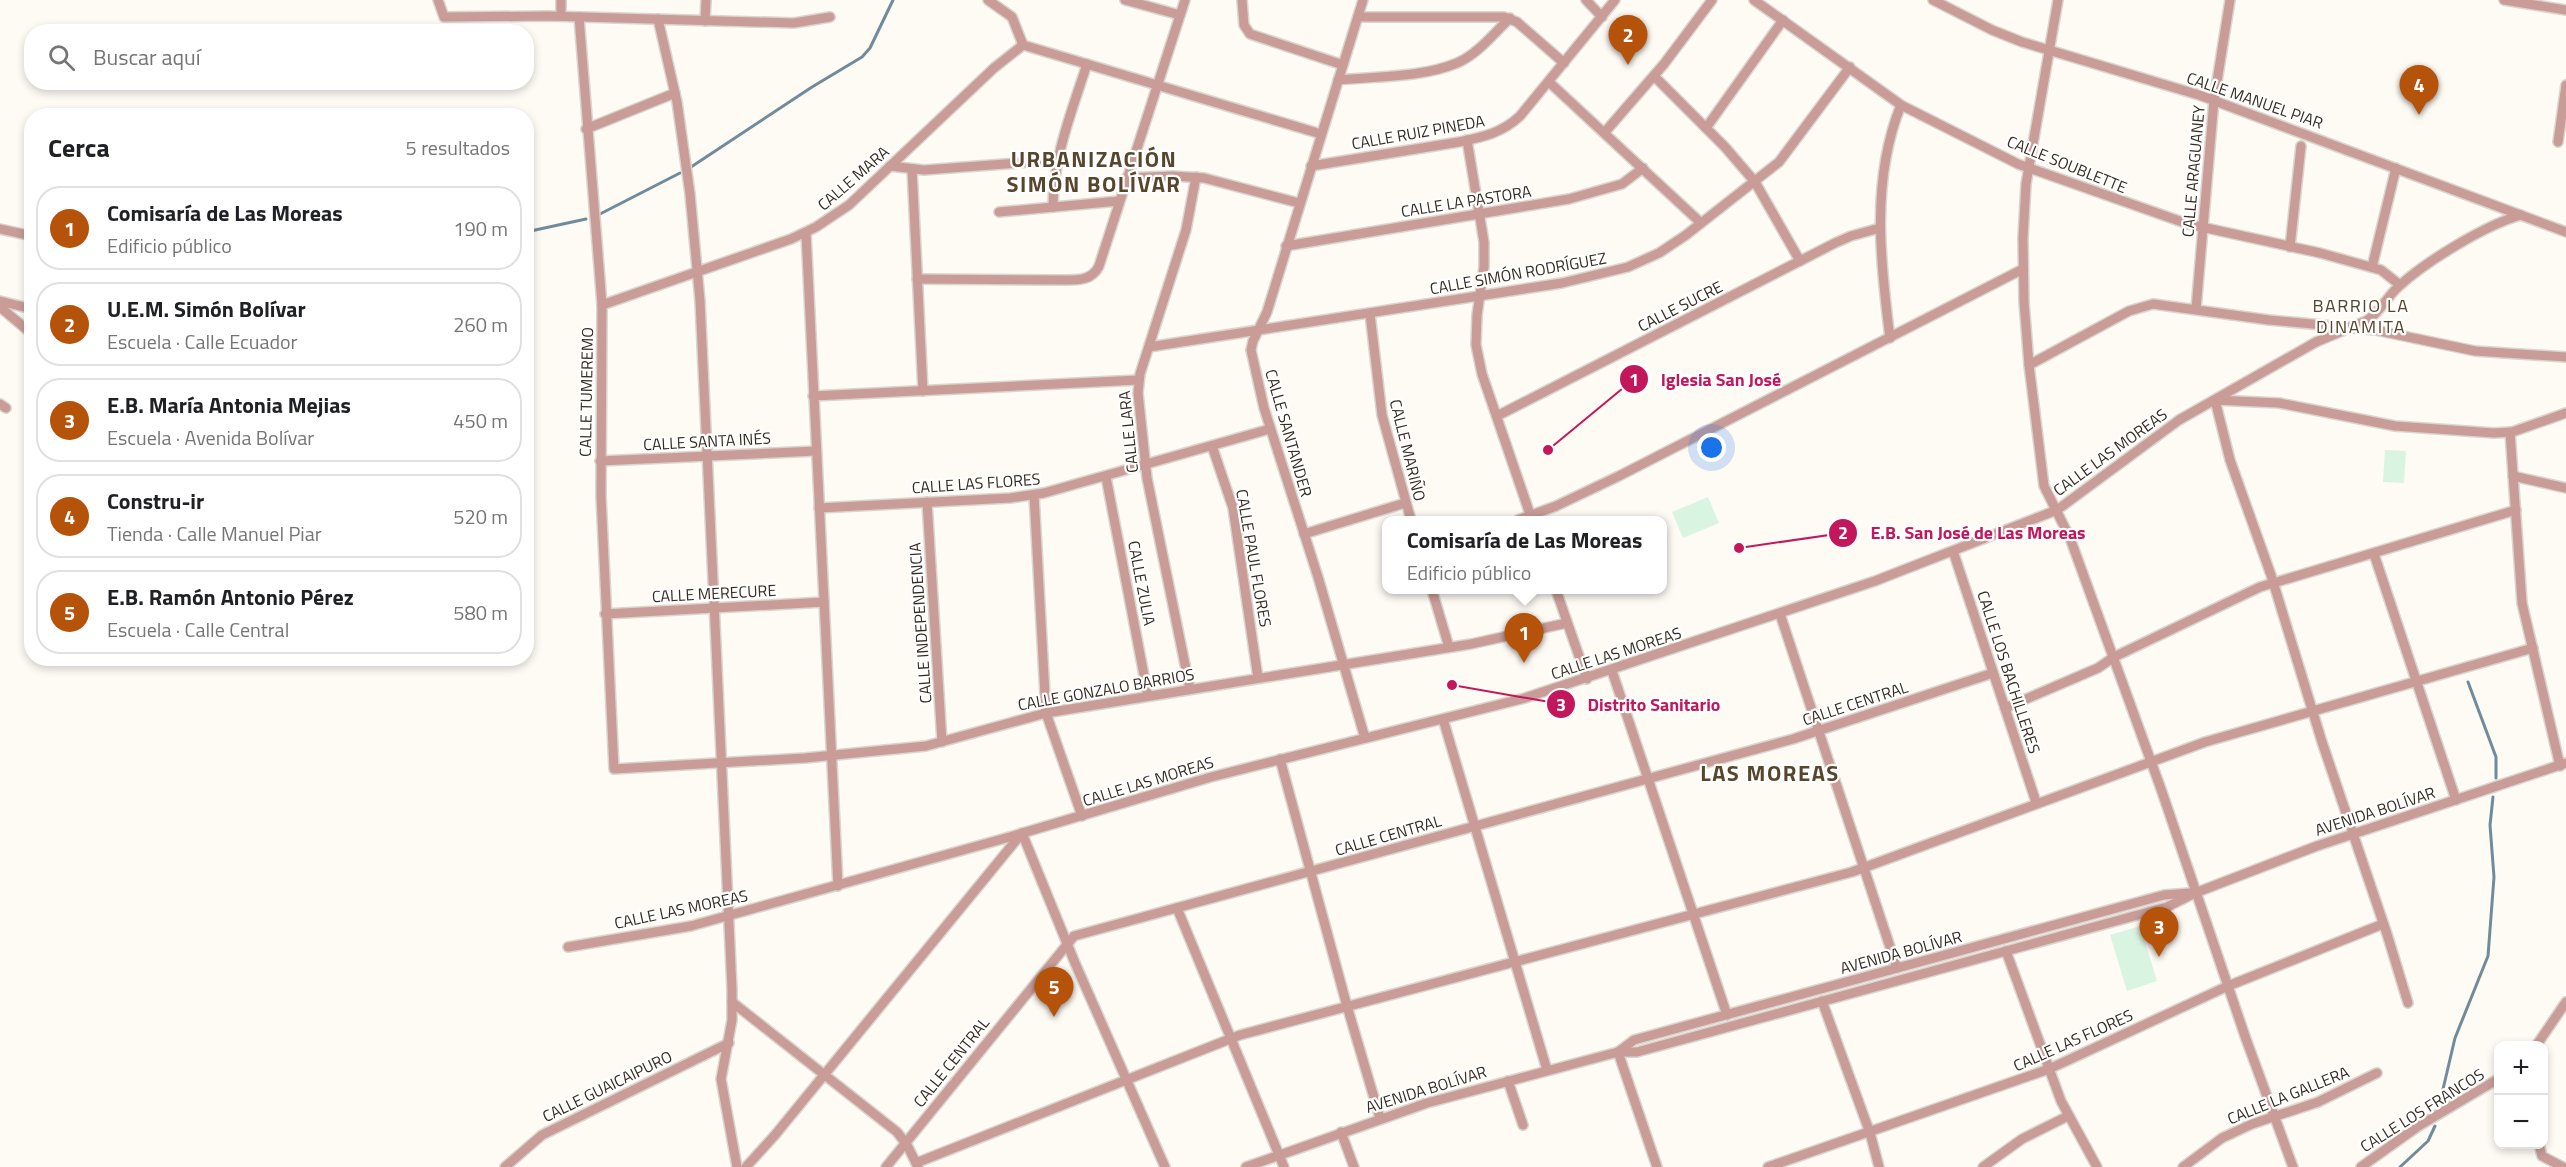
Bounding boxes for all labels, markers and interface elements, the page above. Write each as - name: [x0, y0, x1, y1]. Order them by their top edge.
- pin: 2: [1608, 16, 1648, 65]
- search box: [24, 24, 534, 90]
- text: Buscar aquí: [93, 40, 201, 74]
- icon: search: [45, 41, 78, 74]
- street label: CALLE MANUEL PIAR: [2184, 65, 2327, 135]
- pin: 4: [2400, 66, 2438, 115]
- street label: CALLE ARAGUANEY: [2175, 104, 2211, 238]
- street label: CALLE RUIZ PINEDA: [1350, 108, 1487, 156]
- text: Cerca: [48, 128, 110, 167]
- street label: CALLE SOUBLETTE: [2003, 129, 2131, 199]
- text: 5 resultados: [406, 132, 510, 163]
- street label: CALLE MARA: [812, 140, 894, 216]
- district label: URBANIZACIÓN SIMÓN BOLÍVAR: [1006, 142, 1182, 201]
- street label: CALLE LA PASTORA: [1399, 179, 1533, 223]
- text: Comisaría de Las Moreas: [107, 196, 343, 230]
- text: 1: [64, 213, 75, 244]
- text: 190 m: [453, 213, 508, 244]
- text: Edificio público: [107, 230, 232, 261]
- street label: CALLE SIMÓN RODRÍGUEZ: [1428, 246, 1608, 300]
- street label: CALLE SUCRE: [1633, 274, 1727, 338]
- text: U.E.M. Simón Bolívar: [107, 292, 306, 326]
- district label: BARRIO LA DINAMITA: [2313, 292, 2409, 340]
- text: 2: [64, 309, 75, 340]
- text: 260 m: [453, 309, 508, 340]
- text: Escuela · Calle Ecuador: [107, 326, 298, 357]
- street label: CALLE TUMEREMO: [573, 327, 599, 457]
- callout: Iglesia San José: [1619, 361, 1793, 397]
- street label: CALLE SANTANDER: [1259, 366, 1319, 500]
- text: 1: [1629, 366, 1639, 393]
- text: Iglesia San José: [1661, 366, 1781, 393]
- text: E.B. María Antonia Mejias: [107, 388, 351, 422]
- street label: CALLE LARA: [1112, 389, 1144, 474]
- street label: CALLE MARIÑO: [1384, 397, 1432, 503]
- street label: CALLE LAS MOREAS: [2048, 402, 2172, 502]
- text: 3: [64, 405, 75, 436]
- text: 450 m: [453, 405, 508, 436]
- text: Escuela · Avenida Bolívar: [107, 422, 314, 453]
- street label: CALLE SANTA INÉS: [643, 426, 771, 456]
- your location: [1697, 433, 1726, 462]
- street label: CALLE LAS FLORES: [911, 467, 1041, 499]
- text: Constru-ir: [107, 484, 204, 518]
- street label: CALLE PAUL FLORES: [1230, 487, 1278, 629]
- text: 4: [64, 501, 75, 532]
- text: 520 m: [453, 501, 508, 532]
- callout: E.B. San José de Las Moreas: [1828, 515, 2098, 551]
- popup: [1382, 516, 1667, 594]
- text: Tienda · Calle Manuel Piar: [107, 518, 322, 549]
- text: 2: [1838, 519, 1848, 546]
- text: E.B. San José de Las Moreas: [1870, 519, 2086, 546]
- text: Comisaría de Las Moreas: [1407, 523, 1642, 557]
- street label: CALLE ZULIA: [1122, 539, 1162, 628]
- street label: CALLE INDEPENDENCIA: [902, 541, 938, 704]
- text: Edificio público: [1407, 557, 1531, 588]
- street label: CALLE MERECURE: [651, 578, 777, 608]
- text: E.B. Ramón Antonio Pérez: [107, 580, 354, 614]
- street label: CALLE LOS BACHILLERES: [1971, 587, 2047, 757]
- text: 5: [64, 597, 75, 628]
- text: 580 m: [453, 597, 508, 628]
- text: Escuela · Calle Central: [107, 614, 289, 645]
- pin: 1: [1504, 614, 1544, 663]
- street label: CALLE LAS MOREAS: [1548, 621, 1684, 685]
- street label: CALLE GONZALO BARRIOS: [1016, 662, 1196, 716]
- street label: CALLE CENTRAL: [1799, 675, 1911, 731]
- callout: Distrito Sanitario: [1546, 686, 1733, 722]
- text: 3: [1556, 691, 1566, 718]
- text: Distrito Sanitario: [1588, 691, 1720, 718]
- street label: CALLE LAS MOREAS: [1079, 750, 1217, 812]
- district label: LAS MOREAS: [1700, 756, 1840, 790]
- street label: AVENIDA BOLÍVAR: [2312, 780, 2438, 842]
- street label: CALLE CENTRAL: [1332, 808, 1444, 862]
- street label: CALLE LAS MOREAS: [612, 883, 750, 935]
- pin: 3: [2140, 908, 2178, 957]
- street label: AVENIDA BOLÍVAR: [1837, 924, 1965, 980]
- pin: 5: [1034, 968, 1074, 1017]
- street label: CALLE LAS FLORES: [2009, 1003, 2137, 1077]
- street label: CALLE CENTRAL: [907, 1012, 995, 1112]
- map controls: [2494, 1041, 2548, 1149]
- button: +: [2494, 1041, 2548, 1095]
- street label: CALLE GUAICAIPURO: [538, 1044, 676, 1128]
- street label: AVENIDA BOLÍVAR: [1363, 1059, 1490, 1119]
- street label: CALLE LA GALLERA: [2223, 1059, 2353, 1130]
- street label: CALLE LOS FRANCOS: [2355, 1062, 2489, 1158]
- button: −: [2494, 1095, 2548, 1149]

